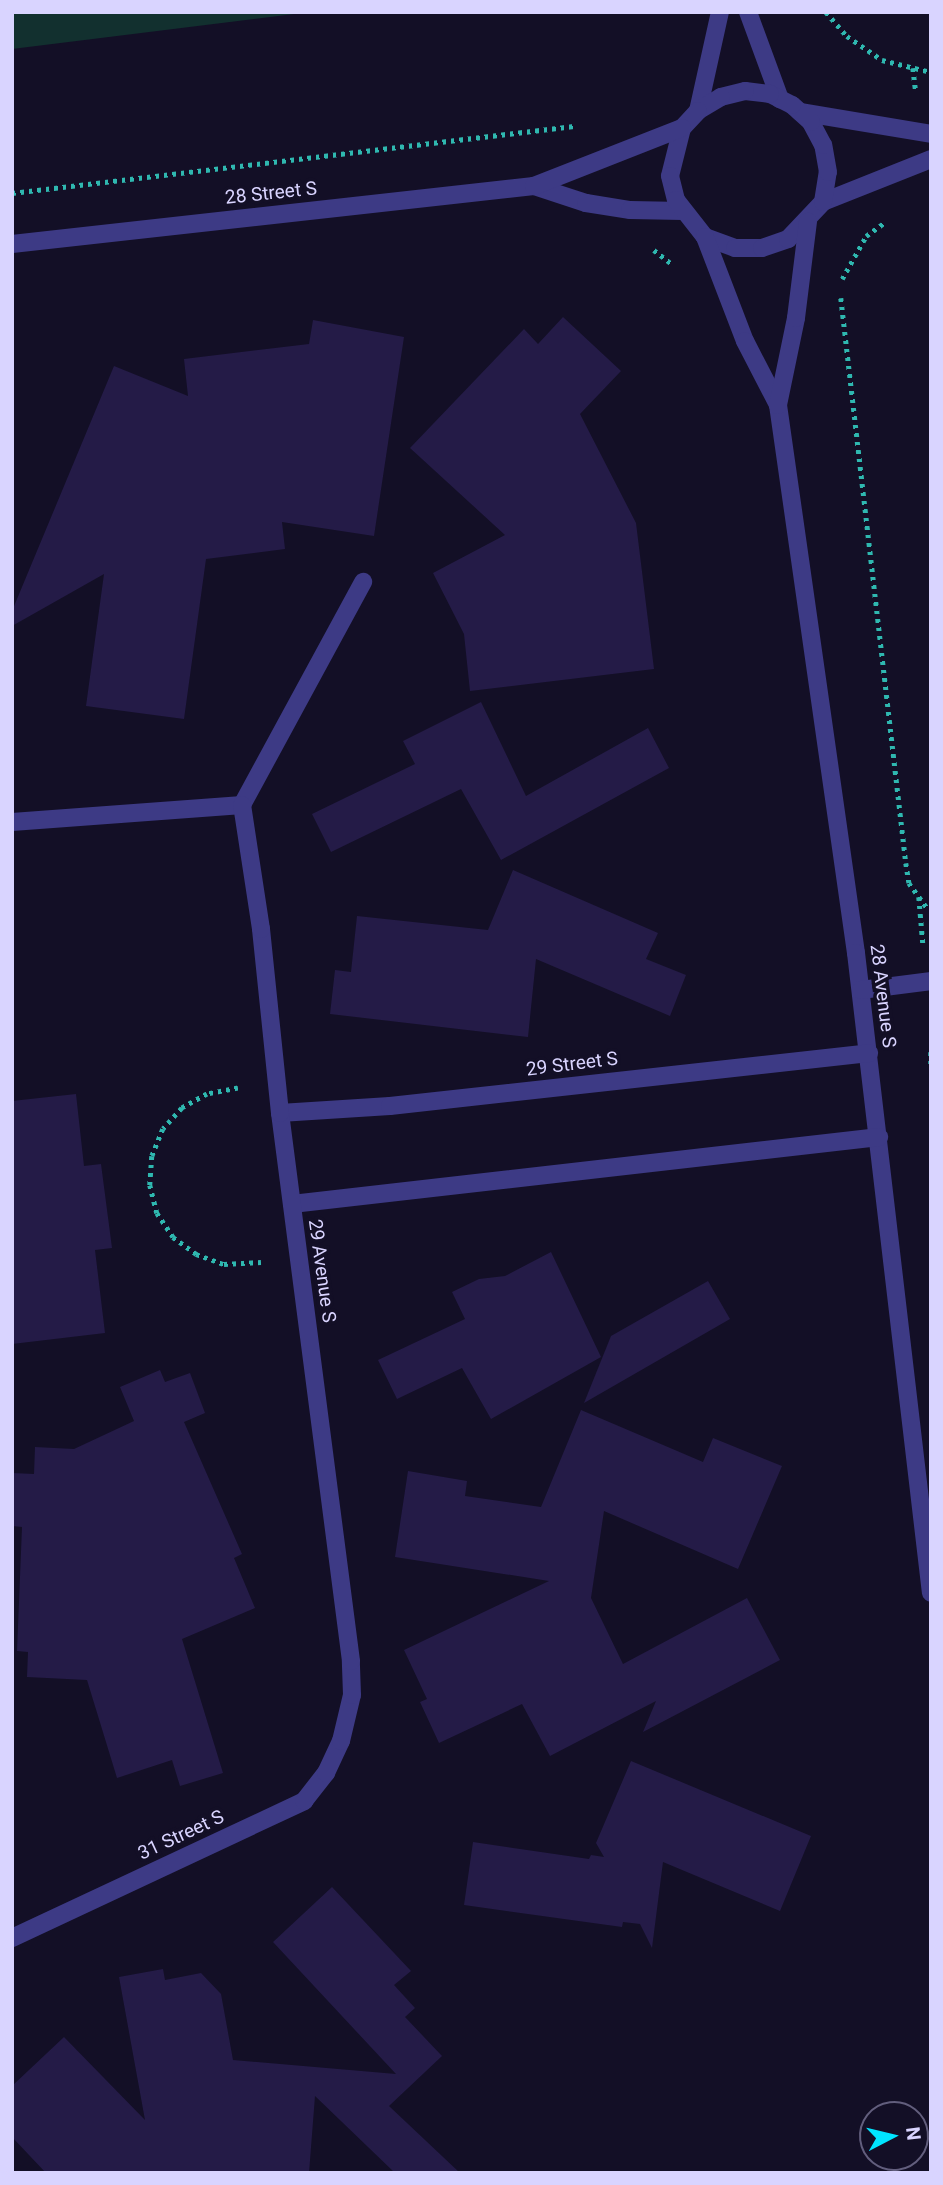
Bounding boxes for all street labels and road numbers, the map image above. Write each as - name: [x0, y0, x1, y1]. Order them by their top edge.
- street label: 28 Street S: [224, 177, 318, 209]
- street label: 28 Avenue S: [865, 943, 901, 1049]
- street label: 29 Street S: [525, 1047, 619, 1081]
- street label: 29 Avenue S: [303, 1218, 341, 1324]
- street label: 31 Street S: [134, 1805, 228, 1865]

